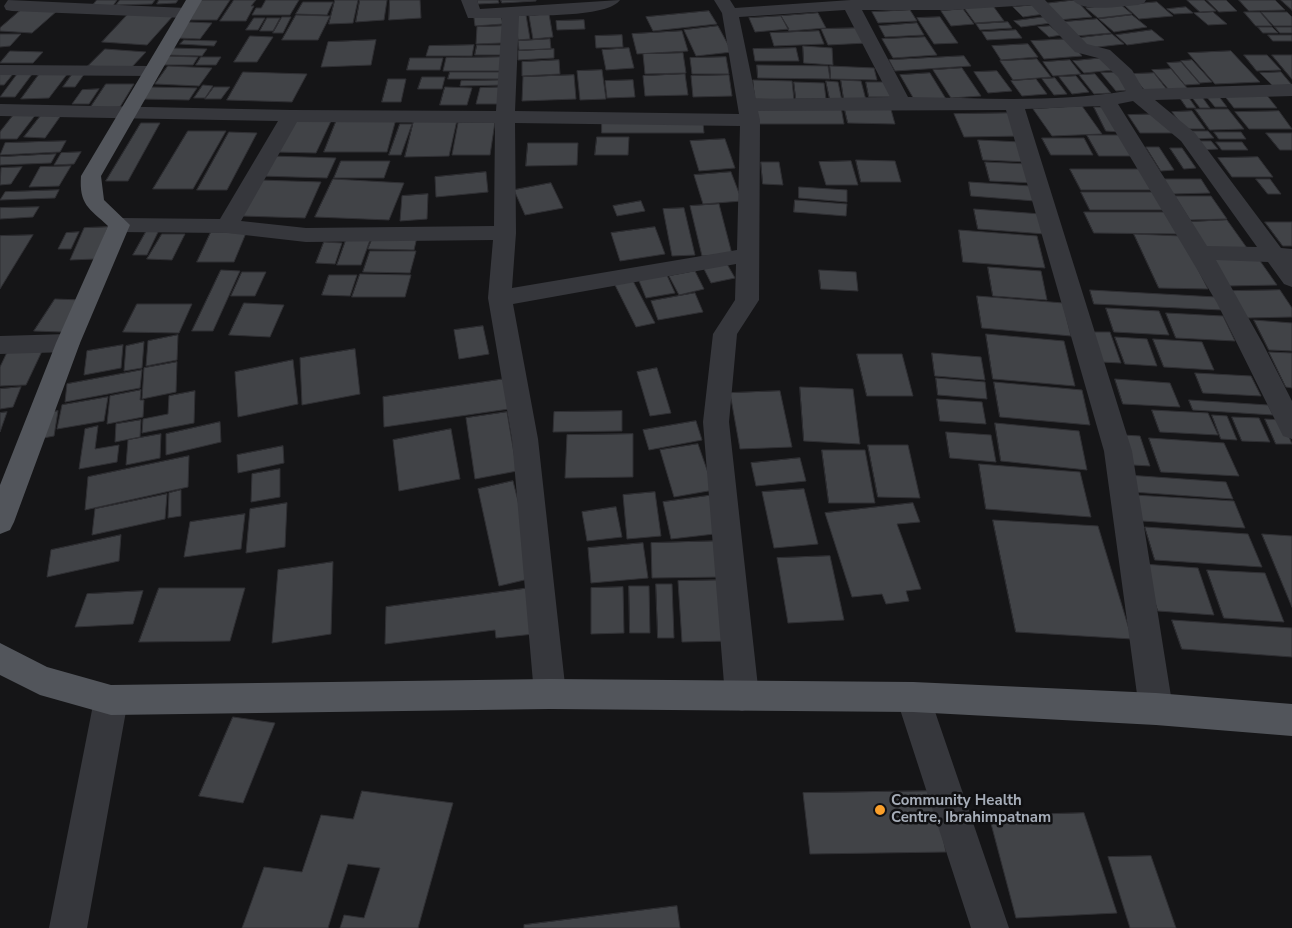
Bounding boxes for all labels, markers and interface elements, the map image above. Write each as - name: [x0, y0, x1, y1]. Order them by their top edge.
- place label: Community Health Centre, Ibrahimpatnam: [891, 792, 1051, 827]
- marker: Community Health Centre, Ibrahimpatnam: [873, 803, 887, 817]

